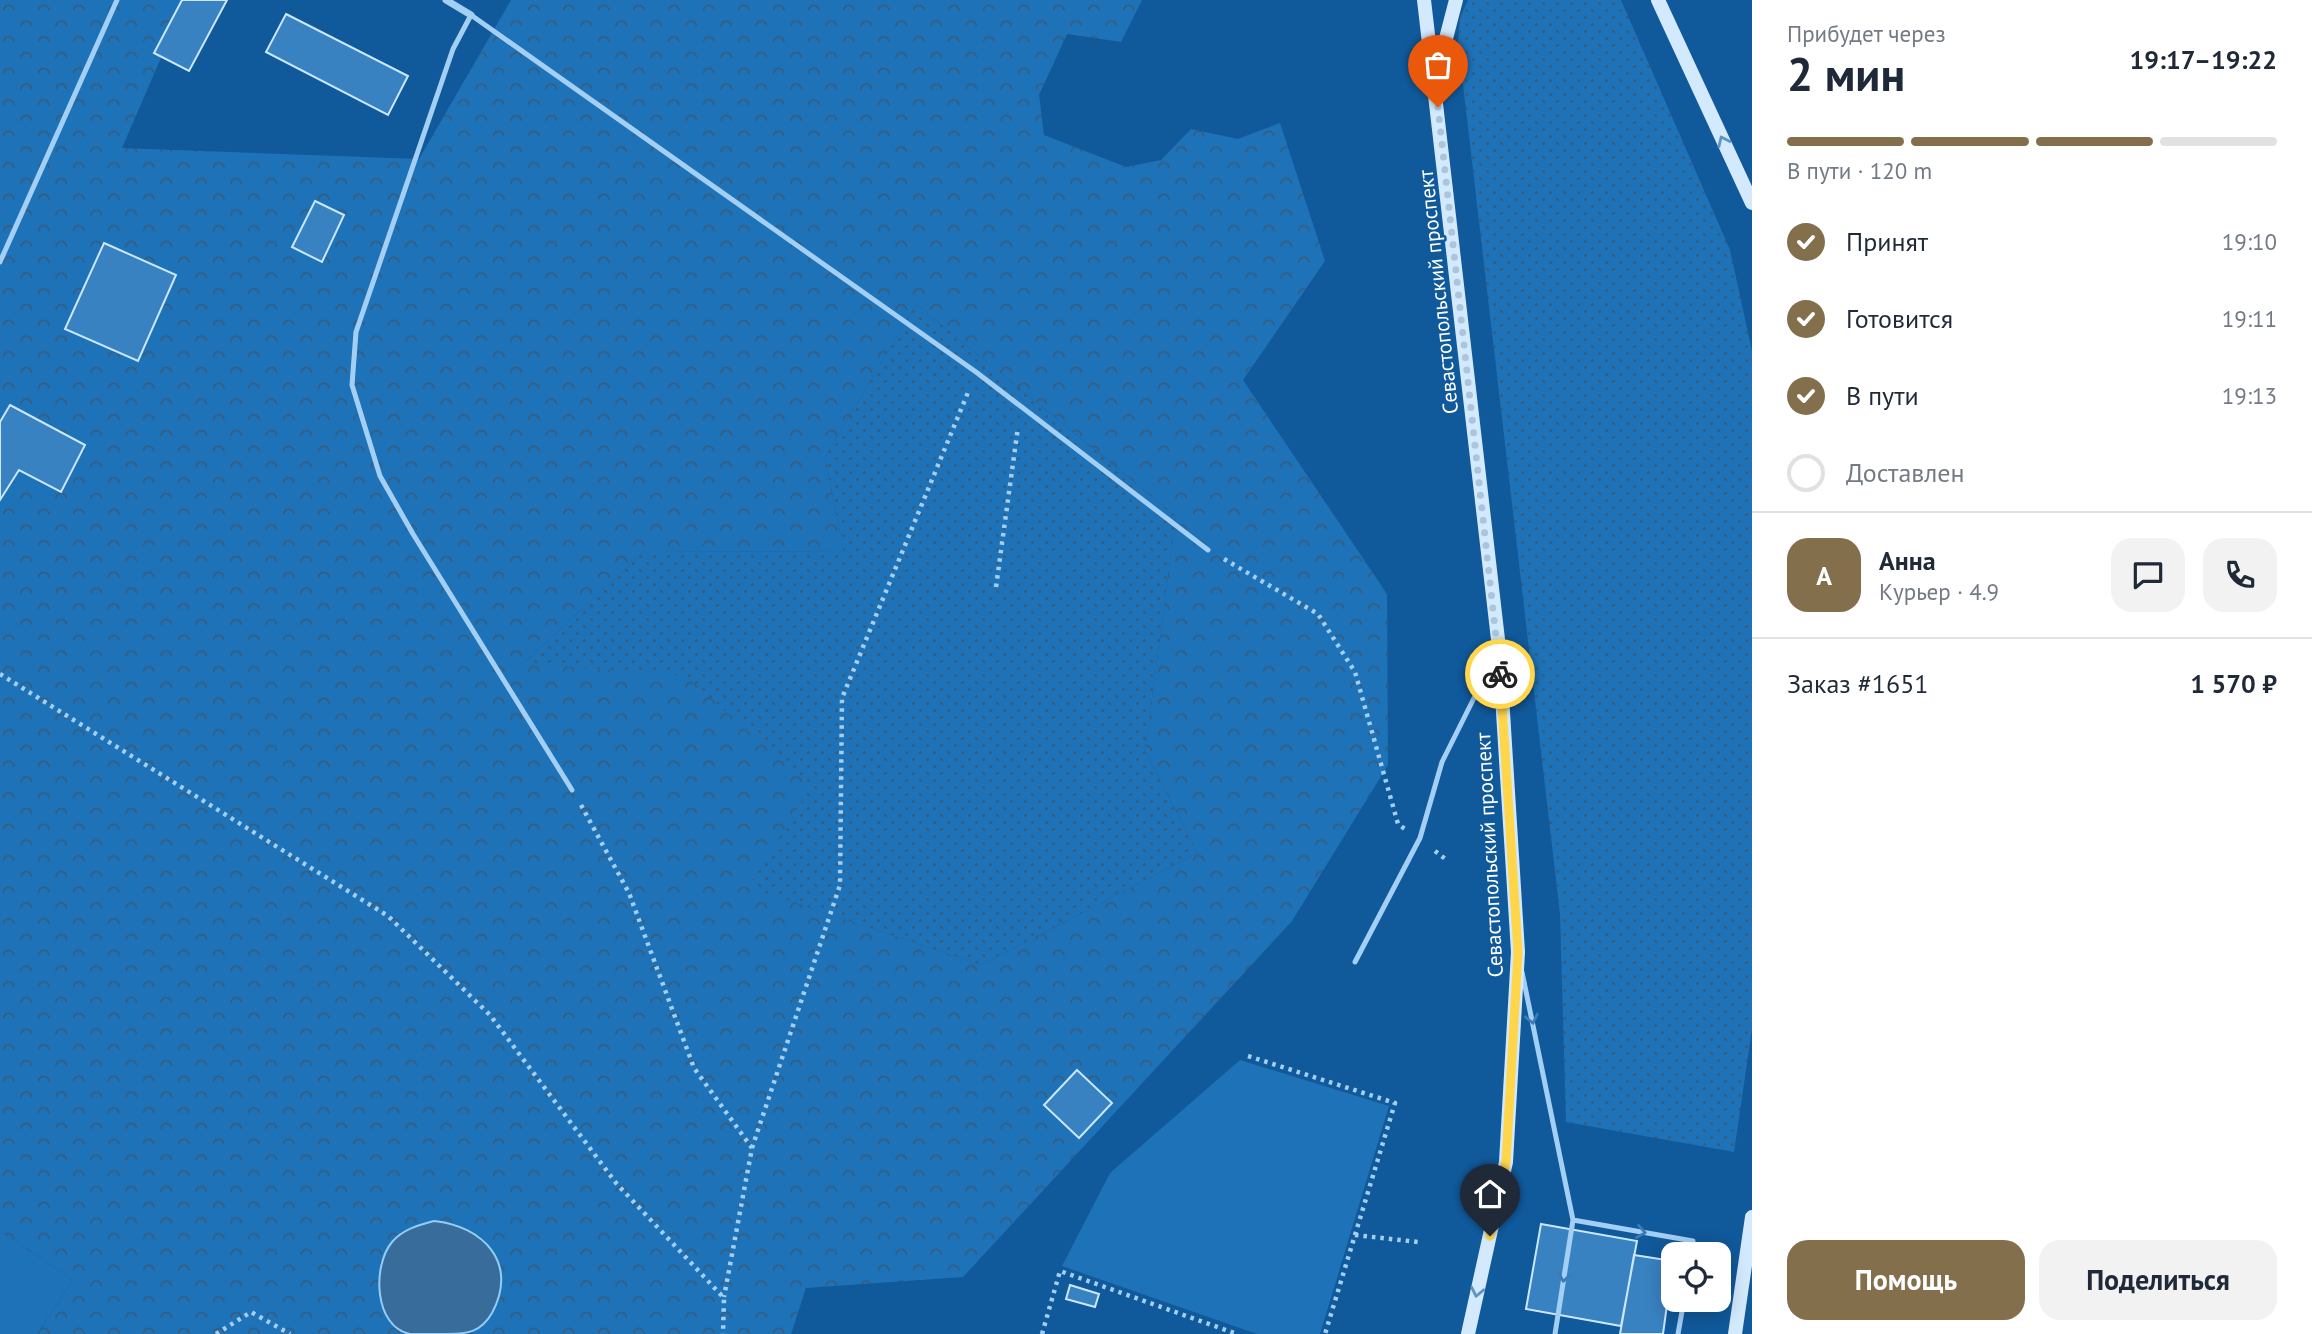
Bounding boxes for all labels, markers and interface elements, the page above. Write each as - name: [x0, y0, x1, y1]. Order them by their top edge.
- text: Прибудет через: [1787, 19, 1946, 48]
- pin: [1408, 35, 1468, 107]
- text: 19:17–19:22: [2130, 43, 2277, 76]
- text: 2 мин: [1787, 44, 1905, 104]
- icon: bag: [1419, 46, 1457, 84]
- one-way arrow: [1718, 136, 1732, 148]
- text: В пути · 120 m: [1787, 156, 1932, 185]
- street label: Севастопольский проспект: [1412, 168, 1464, 415]
- icon: check: [1787, 223, 1825, 261]
- text: Принят: [1846, 225, 1928, 258]
- text: 19:10: [2222, 227, 2277, 256]
- icon: check: [1787, 300, 1825, 338]
- text: Готовится: [1846, 302, 1953, 335]
- text: 19:11: [2222, 304, 2277, 333]
- icon: check: [1787, 377, 1825, 415]
- text: В пути: [1846, 379, 1919, 412]
- text: 19:13: [2222, 381, 2277, 410]
- text: Доставлен: [1846, 456, 1965, 489]
- button: chat: [2111, 538, 2185, 612]
- button: phone: [2203, 538, 2277, 612]
- text: Анна: [1879, 544, 1936, 577]
- text: А: [1816, 559, 1832, 592]
- text: Курьер · 4.9: [1879, 577, 1999, 606]
- courier: [1465, 639, 1535, 709]
- icon: bike: [1481, 655, 1519, 693]
- text: Заказ #1651: [1787, 667, 1929, 700]
- text: 1 570 ₽: [2190, 667, 2277, 700]
- street label: Севастопольский проспект: [1469, 731, 1509, 978]
- one-way arrow: [1524, 1013, 1539, 1025]
- pin: [1460, 1164, 1520, 1236]
- icon: home: [1471, 1175, 1509, 1213]
- one-way arrow: [1635, 1224, 1646, 1239]
- button: Помощь: [1787, 1240, 2025, 1320]
- button: Поделиться: [2039, 1240, 2277, 1320]
- map controls: [1661, 1242, 1731, 1312]
- button: locate: [1661, 1242, 1731, 1312]
- one-way arrow: [1557, 1271, 1572, 1283]
- one-way arrow: [1471, 1286, 1485, 1298]

